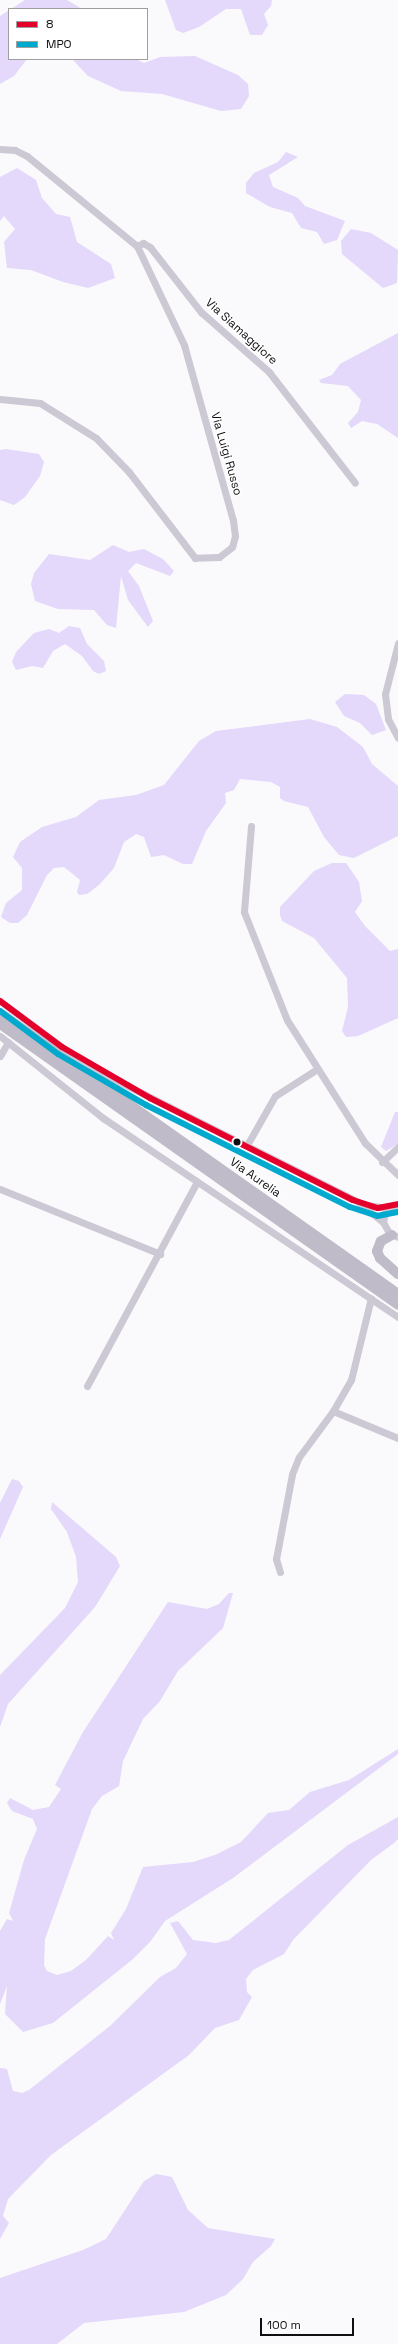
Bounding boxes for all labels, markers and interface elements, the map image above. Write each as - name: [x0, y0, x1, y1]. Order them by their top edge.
- legend: [8, 8, 148, 60]
- text: 8: [46, 16, 53, 32]
- text: MPO: [46, 36, 72, 52]
- street label: Via Siamaggiore: [202, 296, 280, 368]
- street label: Via Luigi Russo: [207, 411, 245, 497]
- unlabelled marker: [232, 1137, 242, 1147]
- street label: Via Aurelia: [227, 1155, 283, 1201]
- scale bar: [262, 2310, 356, 2336]
- text: 100 m: [267, 2317, 301, 2333]

